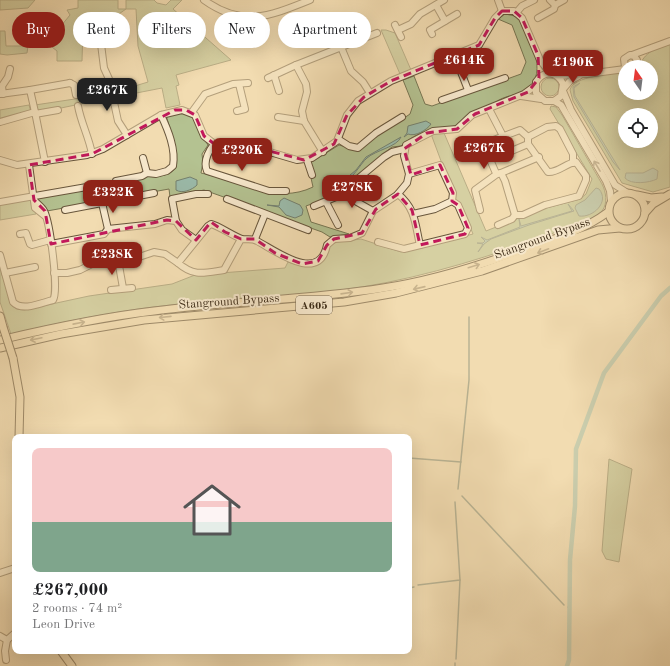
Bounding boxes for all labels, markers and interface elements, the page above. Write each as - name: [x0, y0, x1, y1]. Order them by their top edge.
- chip: Buy: [12, 12, 65, 48]
- chip: Rent: [73, 12, 130, 48]
- chip: Filters: [138, 12, 206, 48]
- chip: New: [214, 12, 270, 48]
- chip: Apartment: [278, 12, 371, 48]
- pin: £614K: [436, 48, 492, 82]
- pin: £190K: [545, 50, 601, 84]
- text: £614K: [443, 54, 485, 67]
- text: £190K: [552, 56, 594, 69]
- north arrow: [618, 60, 658, 100]
- map controls: [618, 60, 658, 148]
- pin: £267K: [79, 78, 135, 112]
- text: £267K: [86, 84, 128, 97]
- button: locate: [618, 108, 658, 148]
- pin: £267K: [456, 136, 512, 170]
- pin: £220K: [214, 138, 270, 172]
- text: £267K: [463, 142, 505, 155]
- text: £220K: [221, 144, 263, 157]
- one-way arrow: [592, 160, 600, 172]
- pin: £278K: [324, 175, 380, 209]
- pin: £322K: [85, 180, 141, 214]
- text: £278K: [331, 181, 373, 194]
- text: £322K: [92, 186, 134, 199]
- street label: Stanground Bypass: [493, 216, 592, 262]
- pin: £238K: [84, 242, 140, 276]
- one-way arrow: [537, 247, 549, 255]
- text: £238K: [91, 248, 133, 261]
- one-way arrow: [468, 262, 481, 269]
- one-way arrow: [412, 285, 425, 293]
- one-way arrow: [340, 289, 353, 297]
- street label: Stanground Bypass: [178, 292, 280, 312]
- road number: A605: [296, 296, 332, 314]
- one-way arrow: [159, 314, 172, 321]
- one-way arrow: [72, 319, 85, 327]
- one-way arrow: [30, 336, 43, 344]
- icon: home: [176, 474, 248, 546]
- text: £267,000: [32, 582, 108, 599]
- text: 2 rooms · 74 m²: [32, 602, 122, 615]
- text: Leon Drive: [32, 618, 95, 631]

